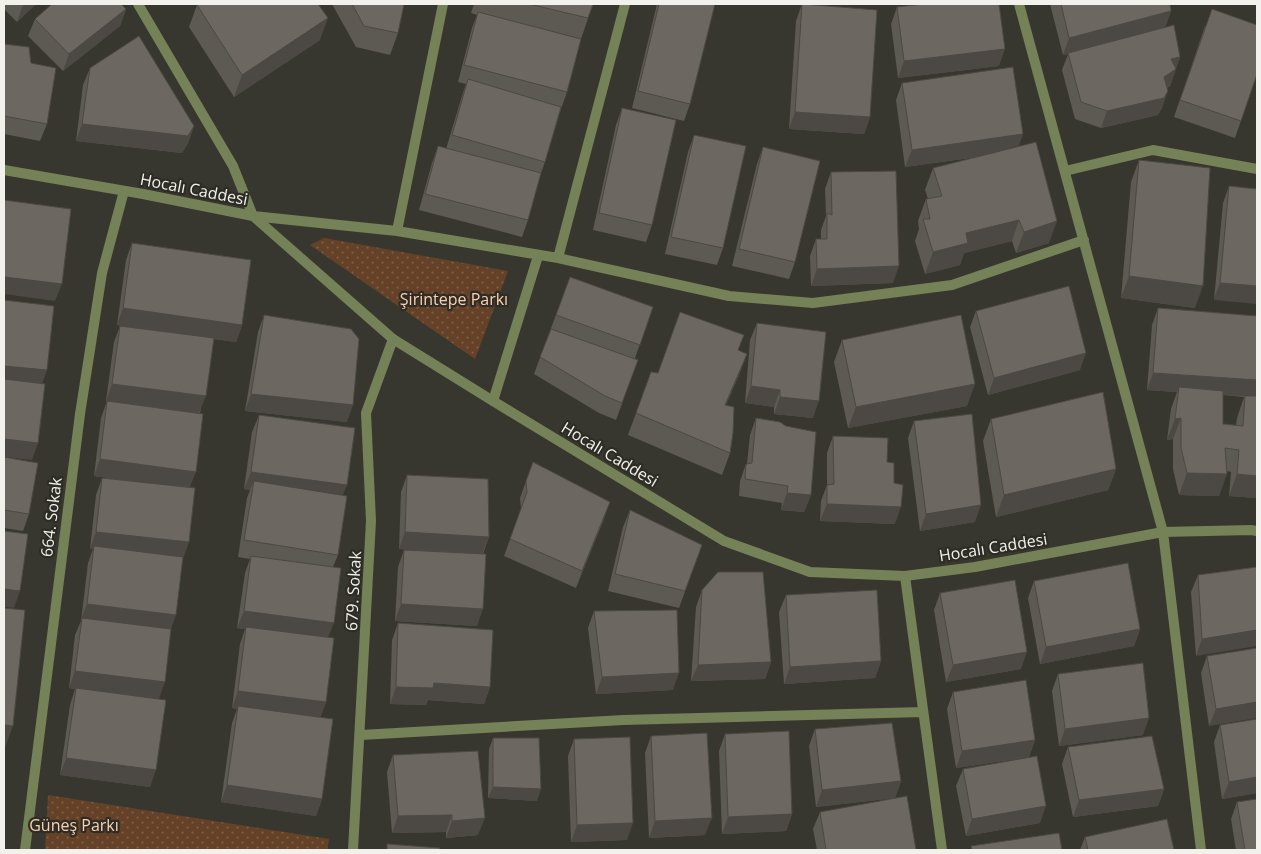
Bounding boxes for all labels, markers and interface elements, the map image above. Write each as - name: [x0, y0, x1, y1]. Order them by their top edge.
- street label: Hocalı Caddesi: [138, 168, 250, 210]
- park label: Şirintepe Parkı: [400, 288, 508, 310]
- street label: Hocalı Caddesi: [557, 416, 663, 492]
- street label: 664. Sokak: [35, 475, 67, 558]
- street label: Hocalı Caddesi: [937, 528, 1049, 566]
- street label: 679. Sokak: [340, 550, 366, 631]
- park label: Güneş Parkı: [29, 814, 119, 836]

